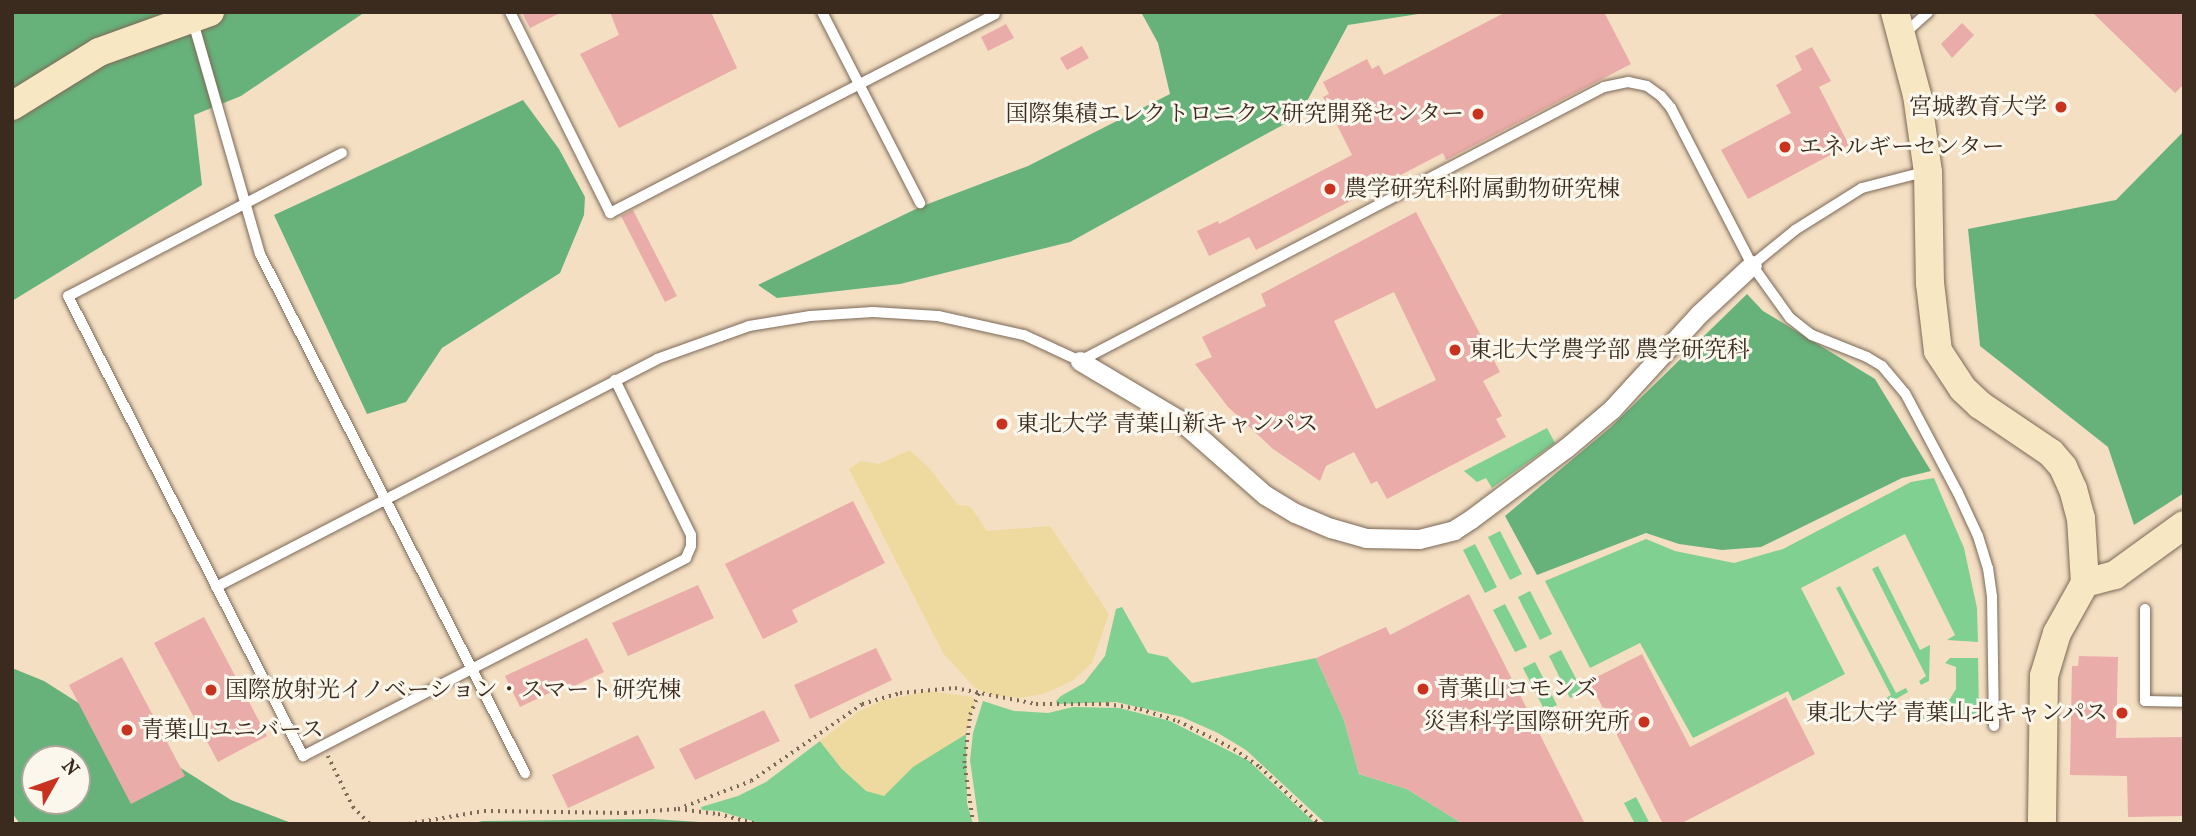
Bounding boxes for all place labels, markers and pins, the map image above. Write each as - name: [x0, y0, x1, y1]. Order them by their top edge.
- place label: 宮城教育大学: [1909, 93, 2047, 121]
- marker: 宮城教育大学: [2053, 99, 2069, 115]
- place label: 国際集積エレクトロニクス研究開発センター: [1004, 100, 1464, 128]
- marker: 国際集積エレクトロニクス研究開発センター: [1470, 106, 1486, 122]
- place label: エネルギーセンター: [1799, 133, 2006, 161]
- marker: エネルギーセンター: [1777, 139, 1793, 155]
- place label: 農学研究科附属動物研究棟: [1344, 175, 1620, 203]
- marker: 農学研究科附属動物研究棟: [1322, 181, 1338, 197]
- place label: 東北大学農学部 農学研究科: [1469, 336, 1750, 364]
- marker: 東北大学農学部 農学研究科: [1447, 342, 1463, 358]
- place label: 東北大学 青葉山新キャンパス: [1016, 410, 1320, 438]
- marker: 東北大学 青葉山新キャンパス: [994, 416, 1010, 432]
- place label: 青葉山コモンズ: [1437, 675, 1598, 703]
- place label: 国際放射光イノベーション・スマート研究棟: [225, 676, 685, 704]
- marker: 青葉山コモンズ: [1415, 681, 1431, 697]
- marker: 国際放射光イノベーション・スマート研究棟: [203, 682, 219, 698]
- place label: 東北大学 青葉山北キャンパス: [1804, 699, 2108, 727]
- marker: 東北大学 青葉山北キャンパス: [2114, 705, 2130, 721]
- place label: 災害科学国際研究所: [1423, 708, 1630, 736]
- marker: 災害科学国際研究所: [1636, 714, 1652, 730]
- place label: 青葉山ユニバース: [141, 716, 325, 744]
- marker: 青葉山ユニバース: [119, 722, 135, 738]

